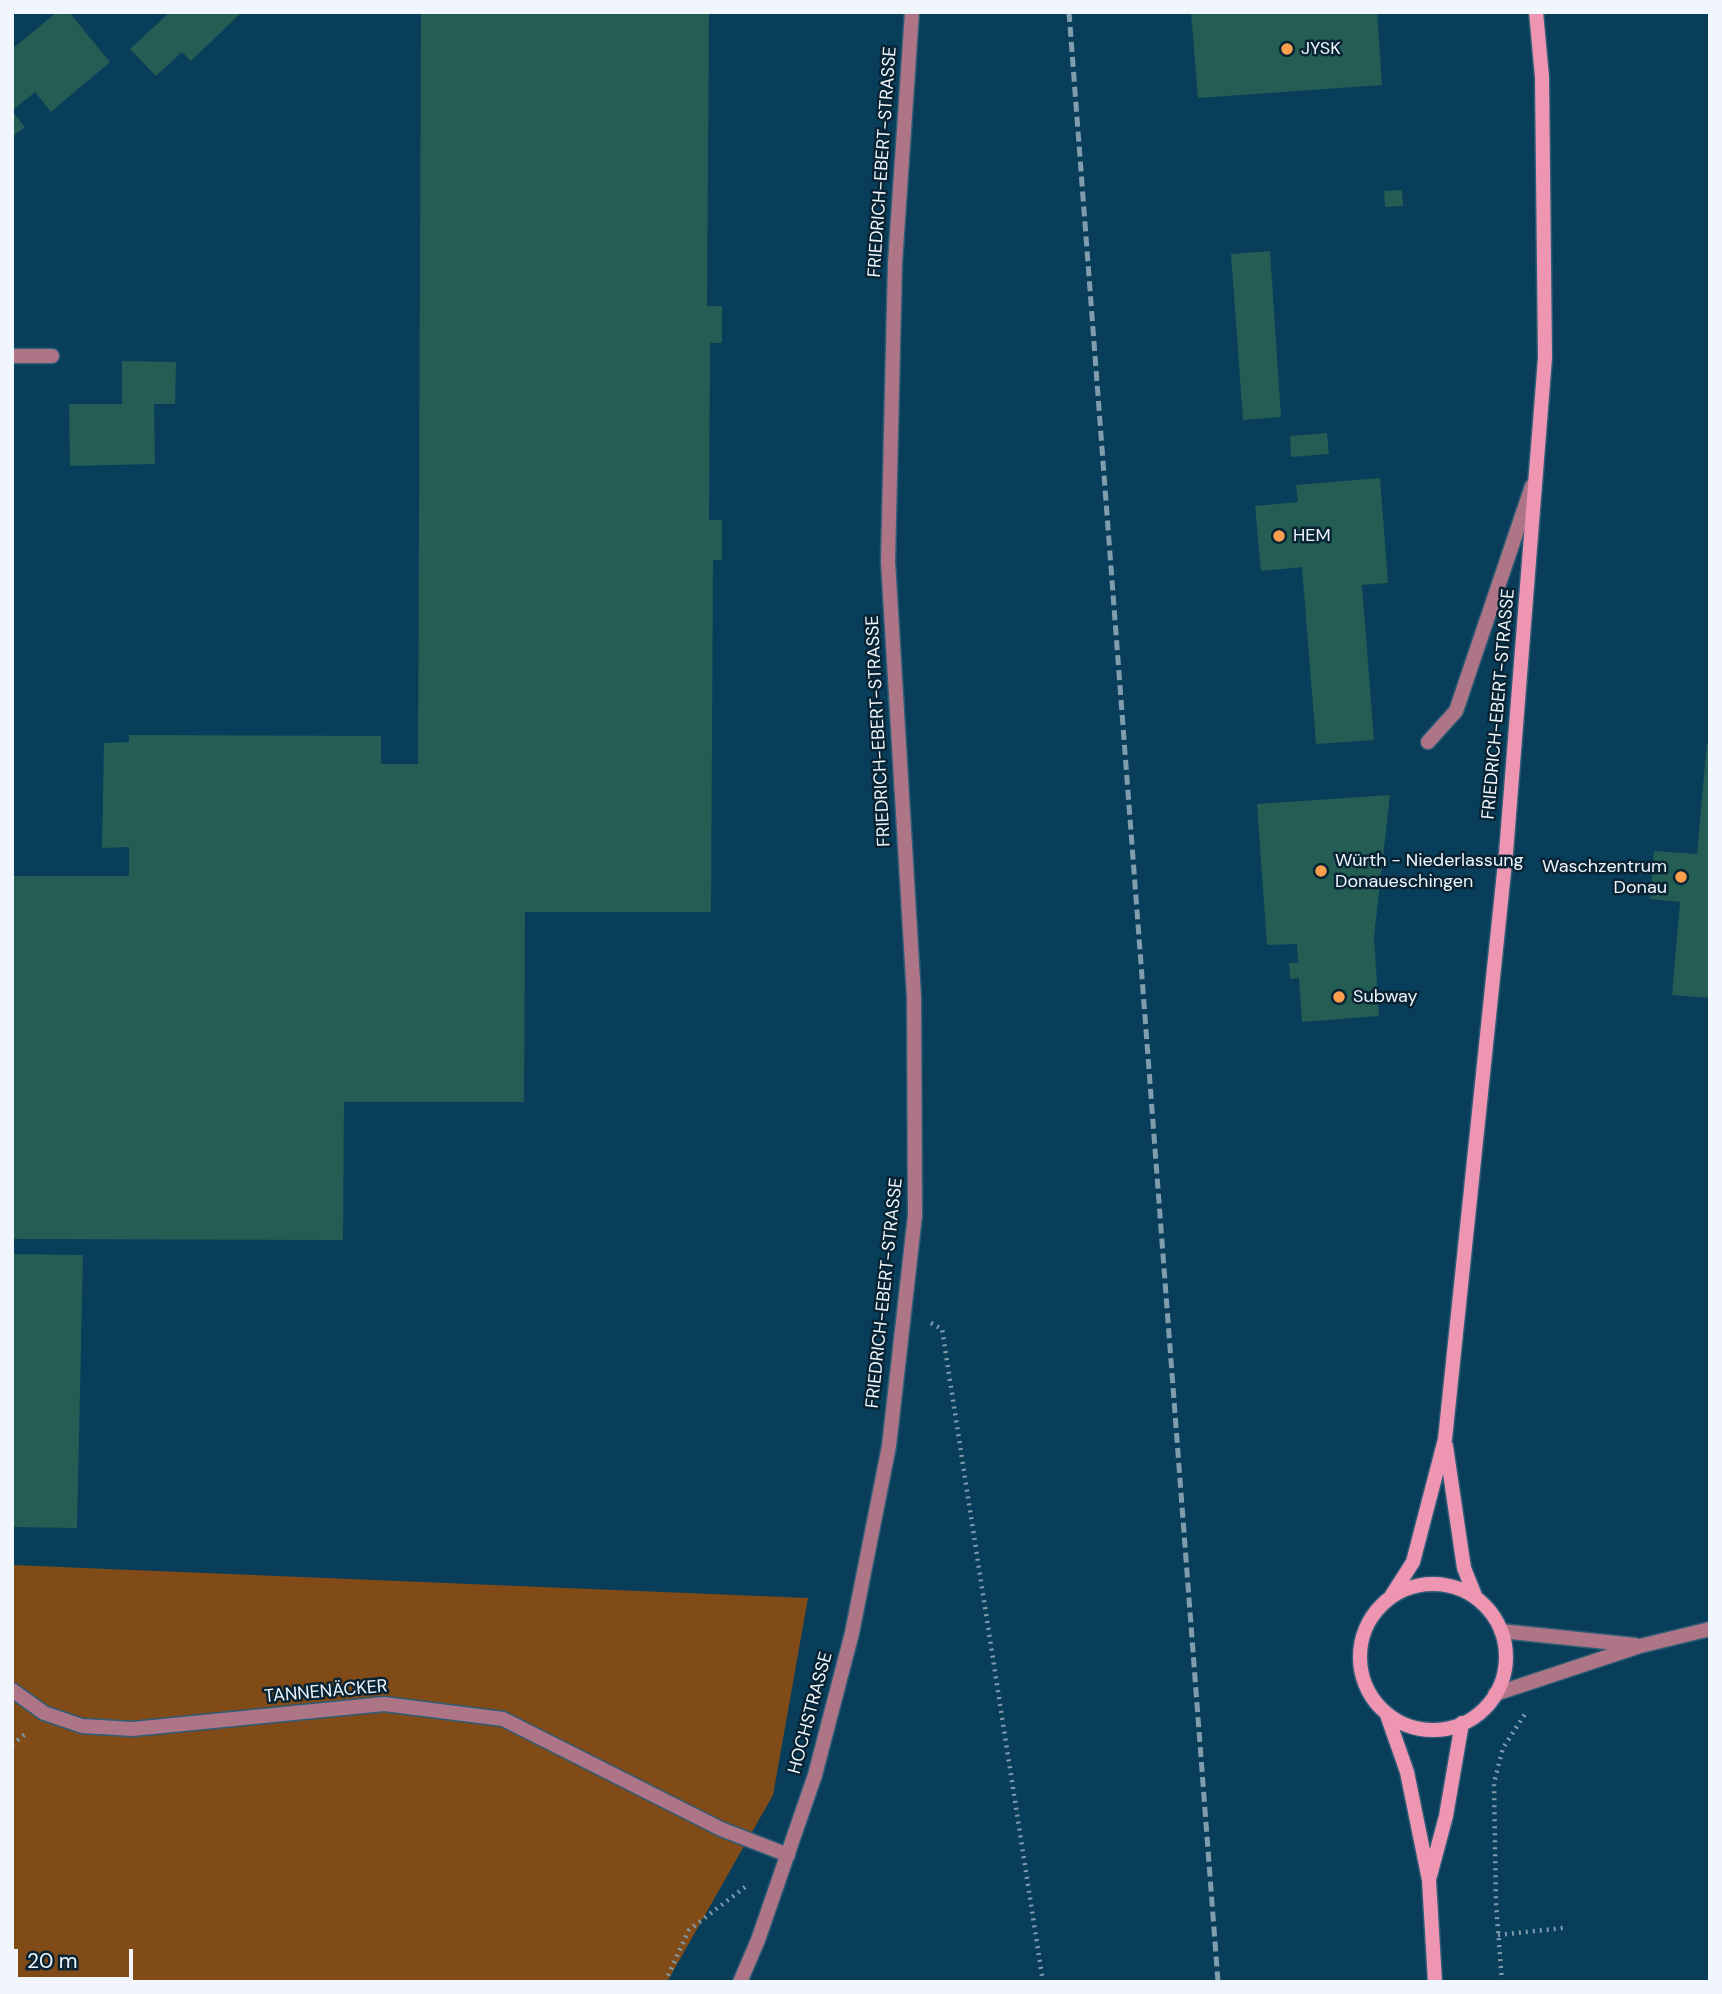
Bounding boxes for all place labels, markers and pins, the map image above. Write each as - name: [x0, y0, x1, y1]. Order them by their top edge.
- place label: JYSK: [1301, 38, 1341, 60]
- marker: JYSK: [1279, 41, 1295, 57]
- place label: HEM: [1293, 525, 1331, 547]
- marker: HEM: [1271, 528, 1287, 544]
- place label: Würth - Niederlassung Donaueschingen: [1335, 850, 1524, 892]
- place label: Waschzentrum Donau: [1542, 856, 1667, 898]
- marker: Würth - Niederlassung Donaueschingen: [1313, 863, 1329, 879]
- marker: Waschzentrum Donau: [1673, 869, 1689, 885]
- place label: Subway: [1353, 986, 1418, 1008]
- marker: Subway: [1331, 989, 1347, 1005]

